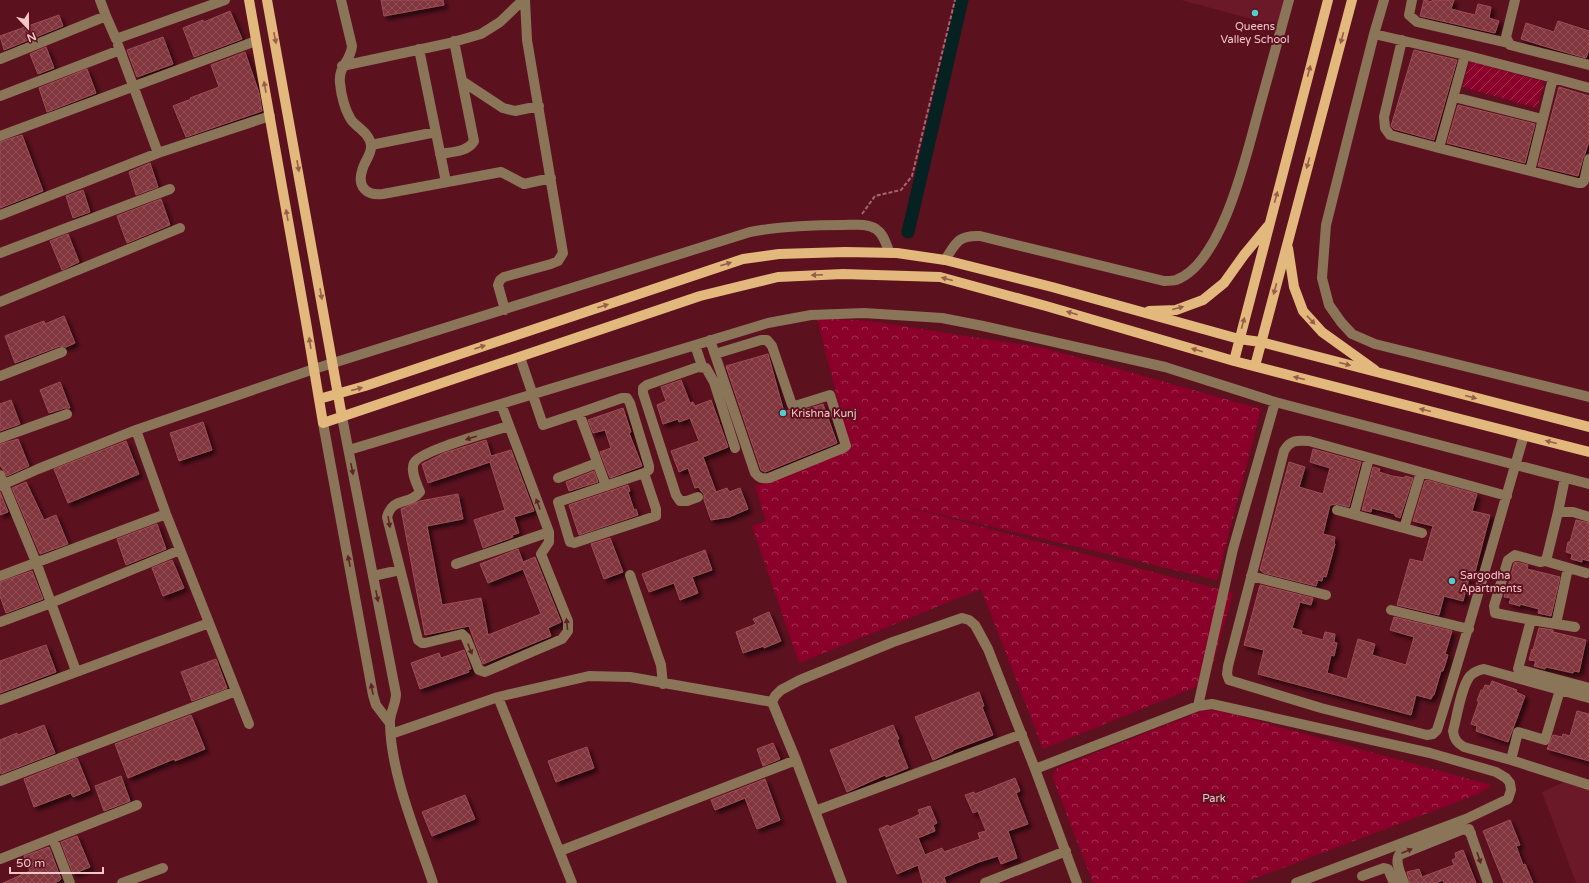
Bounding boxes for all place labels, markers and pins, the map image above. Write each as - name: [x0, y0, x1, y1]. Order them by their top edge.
- marker: Queens Valley School: [1250, 8, 1260, 18]
- place label: Queens Valley School: [1220, 20, 1290, 46]
- place label: Krishna Kunj: [791, 407, 857, 420]
- marker: Krishna Kunj: [778, 408, 788, 418]
- place label: Sargodha Apartments: [1460, 569, 1522, 595]
- marker: Sargodha Apartments: [1447, 576, 1457, 586]

